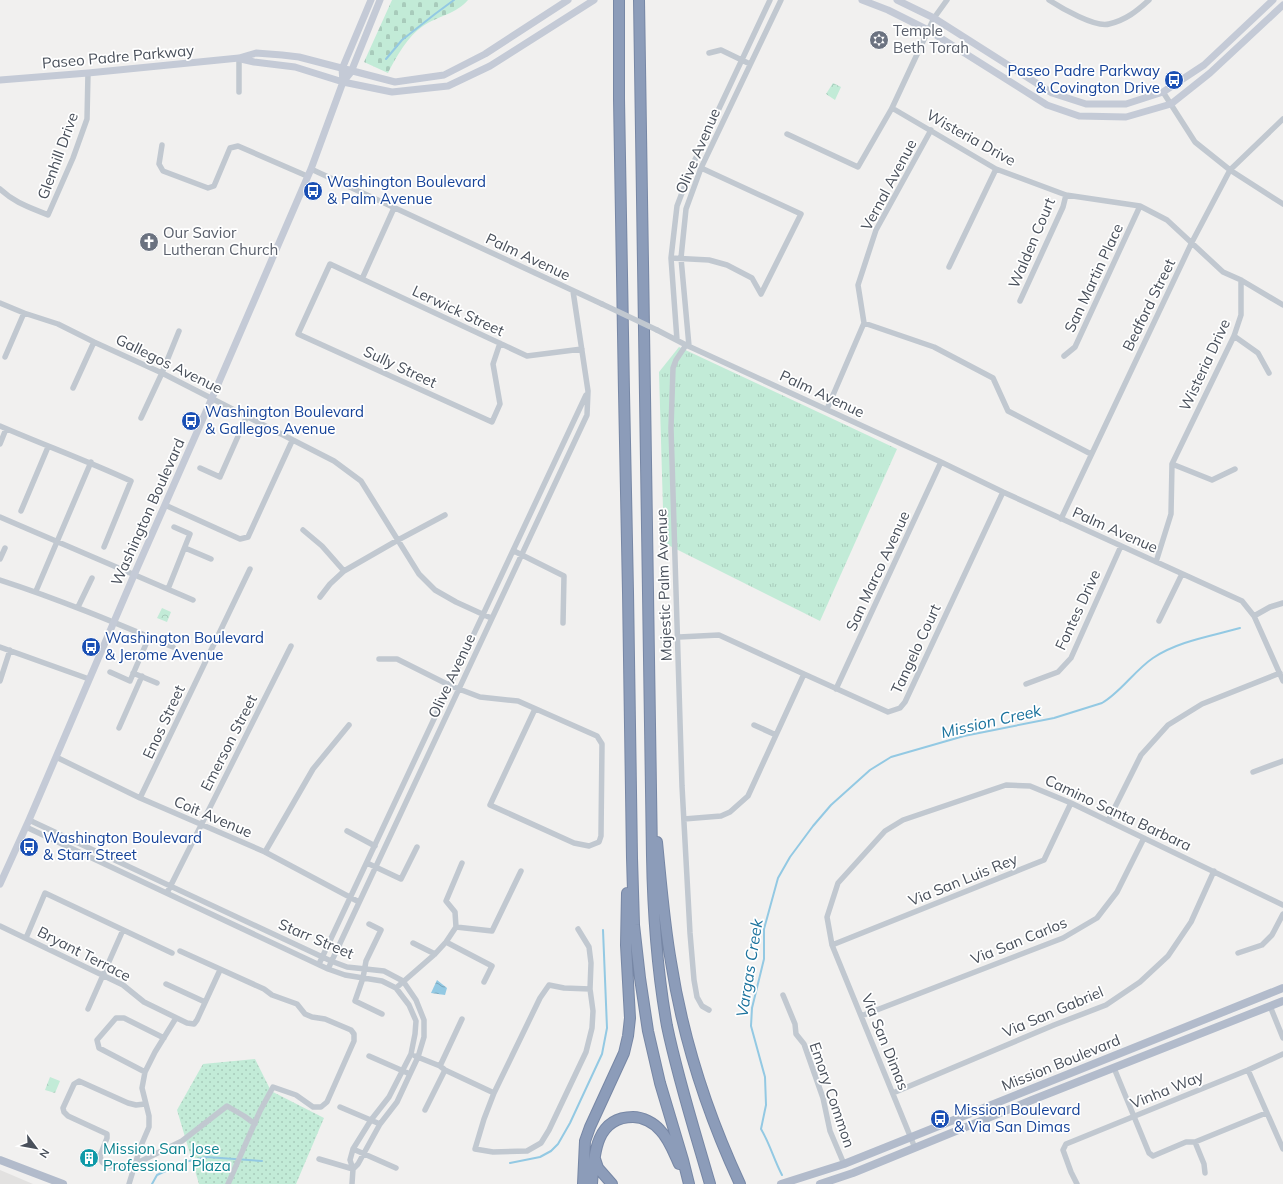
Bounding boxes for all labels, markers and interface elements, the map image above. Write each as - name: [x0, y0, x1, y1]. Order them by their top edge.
- place label: Temple Beth Torah: [893, 21, 969, 57]
- synagogue icon: Temple Beth Torah: [868, 29, 890, 51]
- street label: Paseo Padre Parkway: [41, 40, 195, 73]
- place label: Paseo Padre Parkway & Covington Drive: [1008, 61, 1160, 97]
- bus stop icon: Paseo Padre Parkway & Covington Drive: [1163, 69, 1185, 91]
- street label: Olive Avenue: [671, 105, 724, 196]
- street label: Wisteria Drive: [923, 105, 1019, 170]
- street label: Glenhill Drive: [33, 110, 82, 202]
- street label: Vernal Avenue: [857, 136, 921, 234]
- place label: Washington Boulevard & Palm Avenue: [327, 172, 486, 208]
- bus stop icon: Washington Boulevard & Palm Avenue: [302, 180, 324, 202]
- street label: Walden Court: [1004, 195, 1059, 291]
- street label: San Martin Place: [1060, 220, 1127, 335]
- place label: Our Savior Lutheran Church: [163, 223, 278, 259]
- street label: Palm Avenue: [483, 229, 574, 284]
- church icon: Our Savior Lutheran Church: [138, 231, 160, 253]
- street label: Bedford Street: [1118, 255, 1179, 354]
- street label: Lerwick Street: [409, 281, 507, 340]
- street label: Wisteria Drive: [1175, 316, 1234, 414]
- street label: Gallegos Avenue: [113, 329, 226, 398]
- street label: Sully Street: [361, 341, 440, 392]
- street label: Palm Avenue: [777, 366, 868, 421]
- place label: Washington Boulevard & Gallegos Avenue: [205, 402, 364, 438]
- bus stop icon: Washington Boulevard & Gallegos Avenue: [180, 410, 202, 432]
- street label: Washington Boulevard: [107, 435, 189, 588]
- street label: Palm Avenue: [1070, 502, 1161, 557]
- street label: San Marco Avenue: [841, 508, 914, 634]
- street label: Majestic Palm Avenue: [651, 509, 676, 662]
- street label: Fontes Drive: [1051, 567, 1104, 653]
- street label: Tangelo Court: [886, 601, 945, 697]
- place label: Washington Boulevard & Jerome Avenue: [105, 628, 264, 664]
- street label: Olive Avenue: [424, 631, 479, 721]
- bus stop icon: Washington Boulevard & Jerome Avenue: [80, 636, 102, 658]
- street label: Enos Street: [138, 682, 189, 762]
- street label: Emerson Street: [196, 691, 261, 794]
- water label: Mission Creek: [939, 700, 1044, 742]
- street label: Camino Santa Barbara: [1042, 770, 1194, 855]
- street label: Coit Avenue: [171, 792, 255, 842]
- place label: Washington Boulevard & Starr Street: [43, 828, 202, 864]
- bus stop icon: Washington Boulevard & Starr Street: [18, 836, 40, 858]
- street label: Via San Luis Rey: [906, 849, 1020, 910]
- street label: Via San Carlos: [968, 913, 1070, 968]
- street label: Starr Street: [276, 914, 357, 963]
- water label: Vargas Creek: [731, 917, 767, 1019]
- street label: Bryant Terrace: [34, 922, 134, 985]
- street label: Via San Gabriel: [1000, 982, 1106, 1041]
- street label: Via San Dimas: [857, 991, 913, 1093]
- street label: Mission Boulevard: [999, 1030, 1123, 1095]
- street label: Emory Common: [806, 1040, 859, 1150]
- street label: Vinha Way: [1127, 1066, 1206, 1113]
- place label: Mission Boulevard & Via San Dimas: [954, 1100, 1080, 1136]
- bus stop icon: Mission Boulevard & Via San Dimas: [929, 1108, 951, 1130]
- north arrow: [16, 1128, 56, 1168]
- place label: Mission San Jose Professional Plaza: [103, 1139, 231, 1175]
- text: N: [36, 1146, 53, 1161]
- building icon: Mission San Jose Professional Plaza: [78, 1147, 100, 1169]

